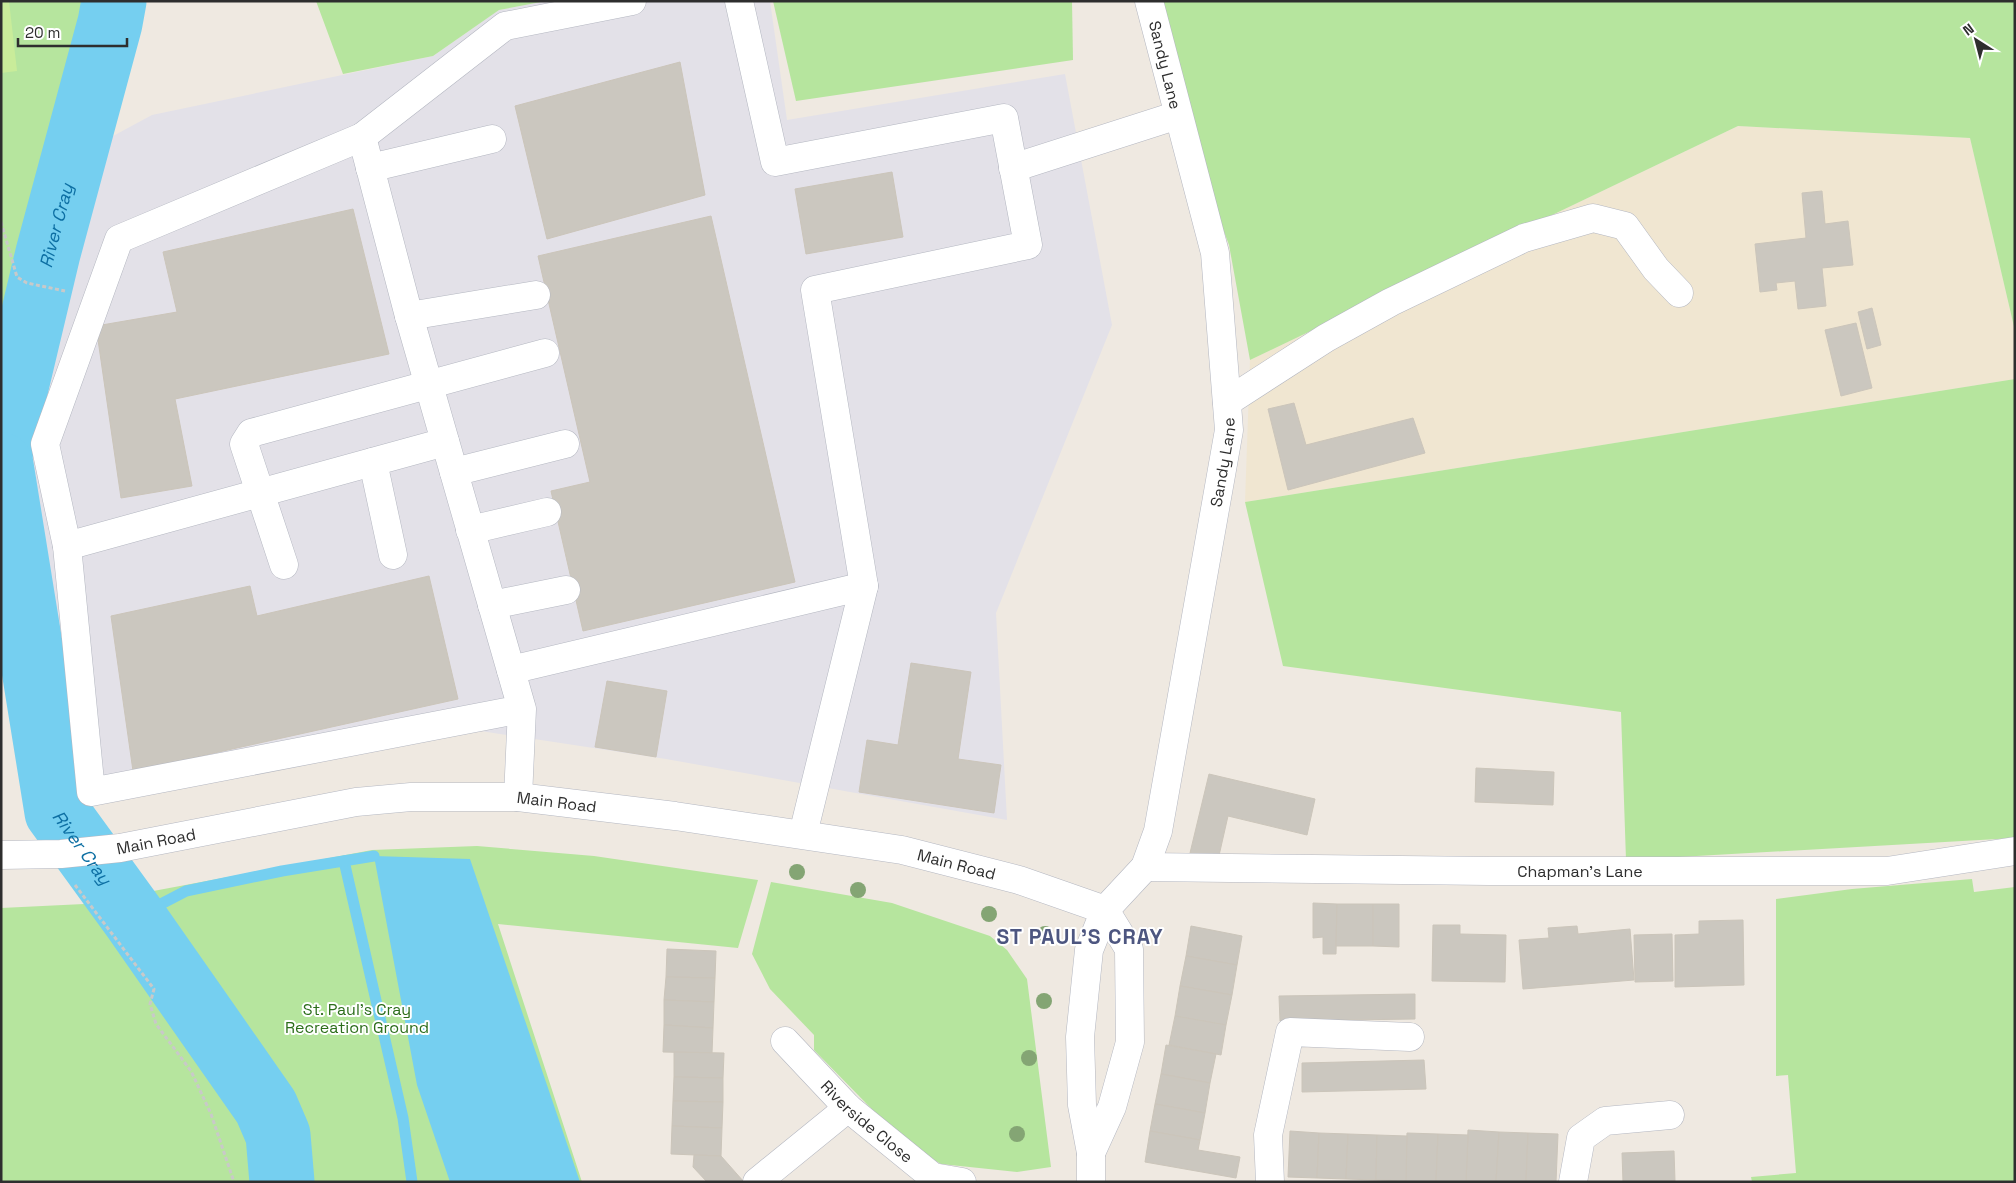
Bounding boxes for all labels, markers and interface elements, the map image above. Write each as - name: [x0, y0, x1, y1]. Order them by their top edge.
- scale bar: [18, 15, 126, 47]
- north arrow: [1951, 15, 2001, 65]
- street label: Sandy Lane: [1144, 19, 1186, 111]
- text: N: [1959, 19, 1977, 40]
- text: 20 m: [25, 23, 60, 42]
- water label: River Cray: [33, 180, 78, 270]
- street label: Sandy Lane: [1205, 417, 1240, 508]
- street label: Main Road: [516, 786, 598, 817]
- water label: River Cray: [48, 805, 118, 890]
- street label: Main Road: [115, 823, 197, 859]
- street label: Main Road: [915, 844, 998, 884]
- street label: Chapman's Lane: [1517, 861, 1643, 882]
- district label: ST PAUL'S CRAY: [996, 923, 1164, 950]
- park label: St. Paul's Cray Recreation Ground: [285, 999, 429, 1038]
- street label: Riverside Close: [816, 1075, 918, 1167]

